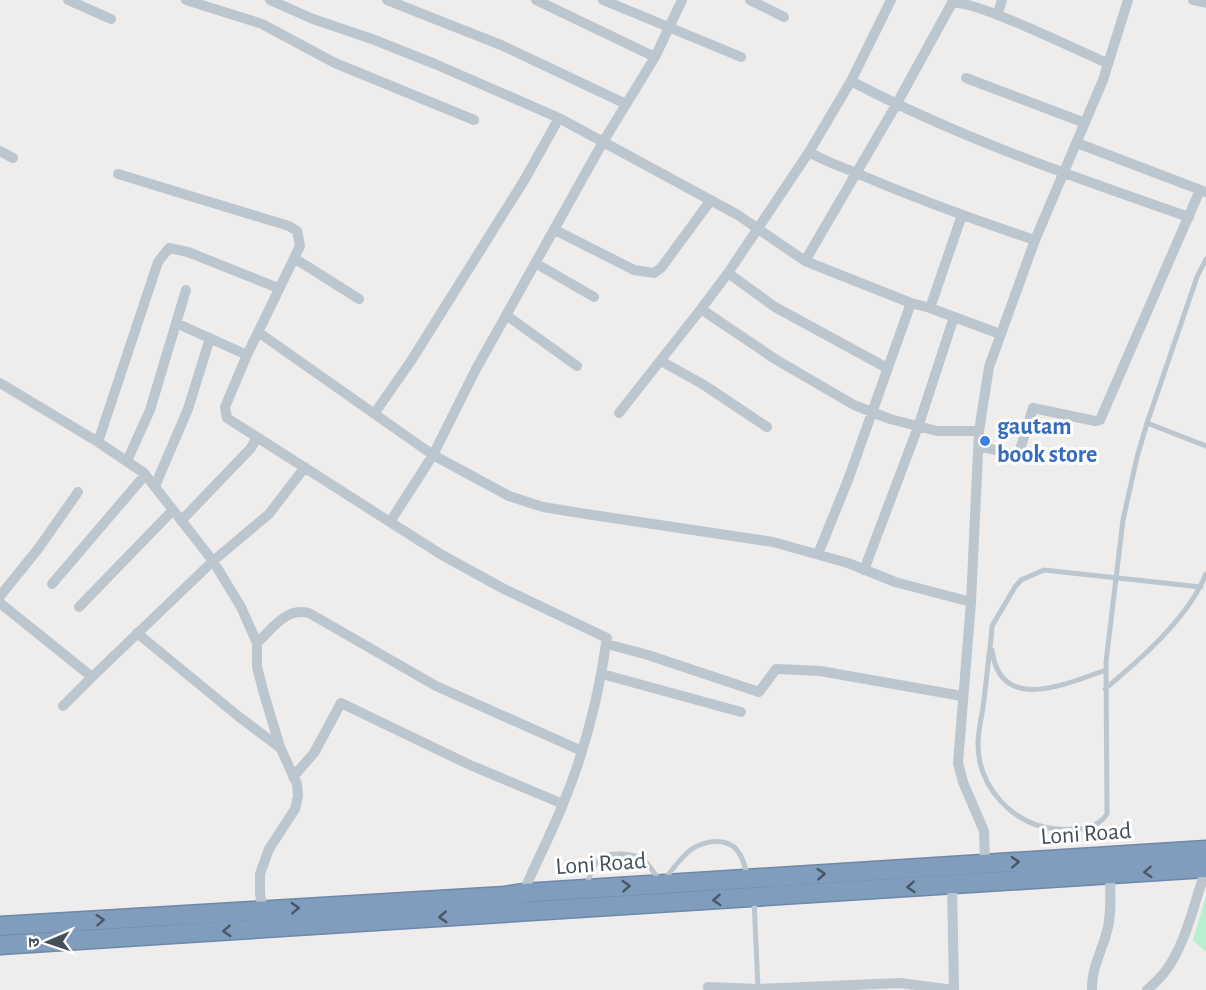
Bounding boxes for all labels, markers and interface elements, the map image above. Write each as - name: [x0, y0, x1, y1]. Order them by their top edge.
- place label: gautam book store: [997, 415, 1097, 467]
- marker: gautam book store: [978, 434, 992, 448]
- street label: Loni Road: [1040, 819, 1132, 849]
- street label: Loni Road: [555, 849, 647, 879]
- one-way arrow: [1011, 856, 1020, 869]
- one-way arrow: [1143, 866, 1152, 879]
- one-way arrow: [816, 868, 825, 881]
- one-way arrow: [621, 880, 630, 893]
- one-way arrow: [907, 881, 916, 894]
- one-way arrow: [712, 894, 721, 907]
- one-way arrow: [290, 902, 299, 915]
- one-way arrow: [439, 911, 448, 924]
- north arrow: [18, 912, 78, 972]
- one-way arrow: [96, 913, 105, 926]
- one-way arrow: [223, 924, 232, 937]
- text: उ: [26, 937, 42, 947]

